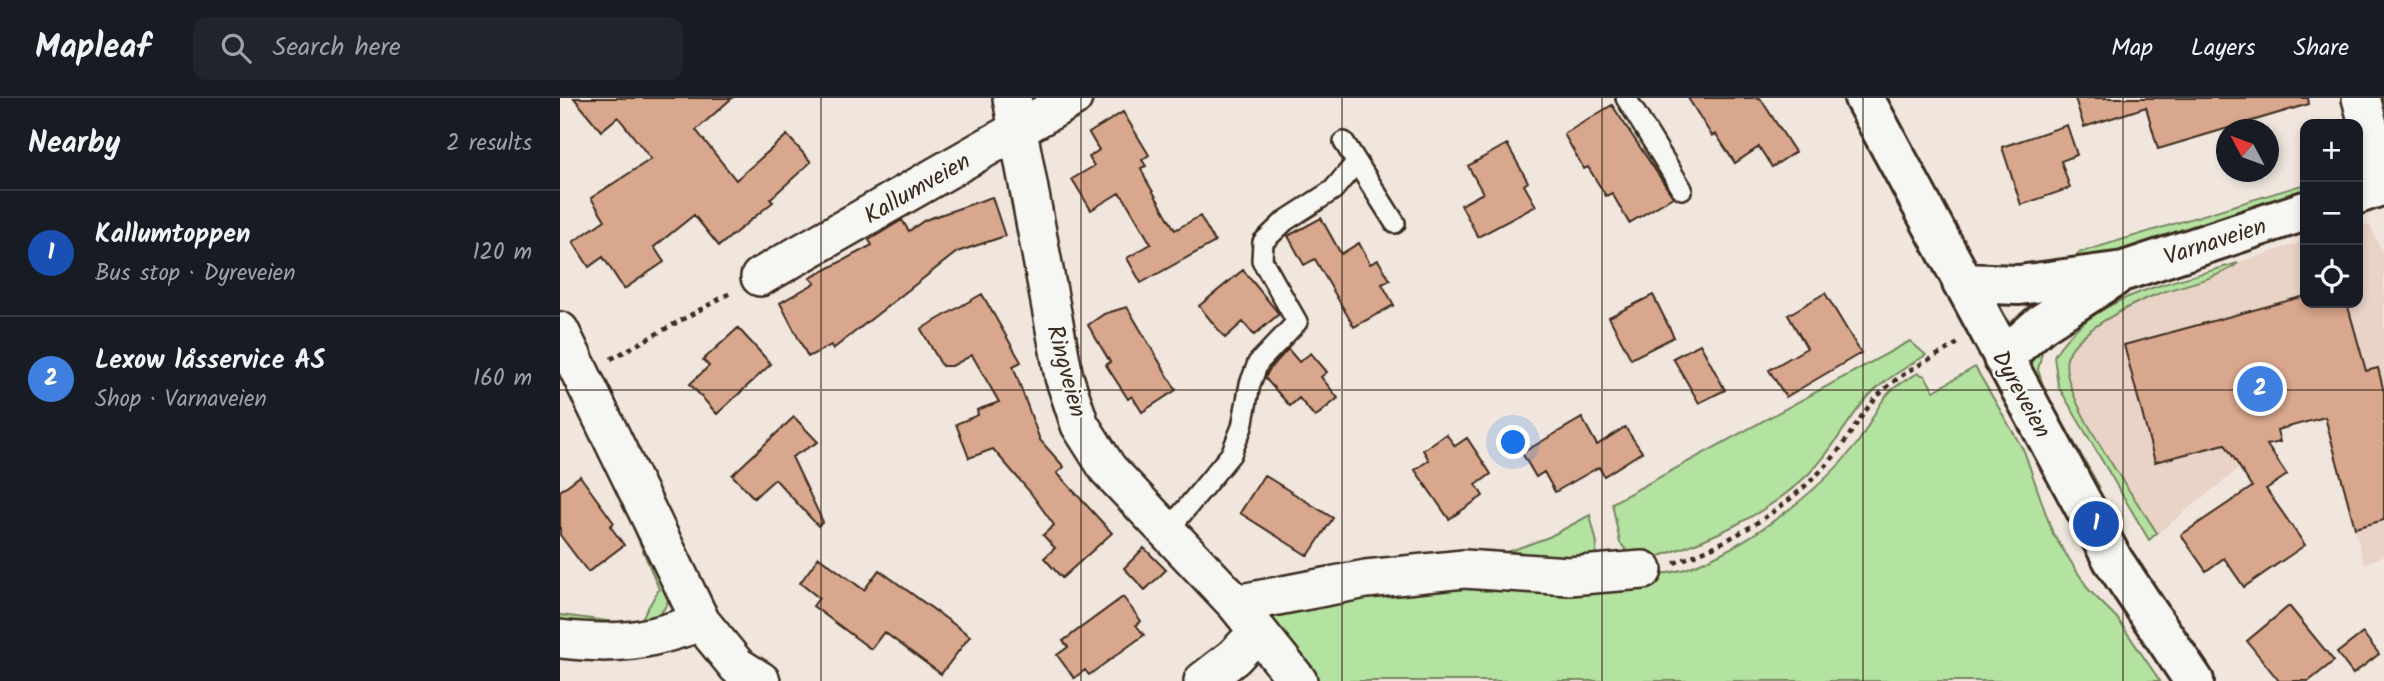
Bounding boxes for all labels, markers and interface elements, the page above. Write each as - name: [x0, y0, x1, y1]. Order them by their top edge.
- search box: [193, 17, 683, 80]
- text: Mapleaf: [35, 22, 151, 75]
- text: Search here: [273, 27, 401, 69]
- icon: search: [217, 29, 255, 67]
- text: Map: [2111, 29, 2153, 68]
- text: Layers: [2191, 29, 2255, 68]
- text: Share: [2293, 29, 2349, 68]
- north arrow: [2216, 119, 2279, 182]
- map controls: [2300, 119, 2363, 308]
- button: +: [2300, 119, 2363, 182]
- text: Nearby: [28, 120, 120, 168]
- text: 2 results: [446, 126, 532, 162]
- street label: Kallumveien: [857, 143, 979, 236]
- button: −: [2300, 182, 2363, 245]
- street label: Varnaveien: [2159, 207, 2272, 277]
- text: Kallumtoppen: [95, 214, 250, 256]
- text: 1: [48, 235, 54, 271]
- text: 120 m: [472, 235, 532, 271]
- button: locate: [2300, 245, 2363, 308]
- text: Bus stop · Dyreveien: [95, 256, 295, 292]
- street label: Ringveien: [1035, 321, 1097, 422]
- text: Lexow låsservice AS: [95, 340, 325, 382]
- street label: Dyreveien: [1980, 343, 2061, 446]
- text: 2: [44, 361, 58, 397]
- text: 160 m: [473, 361, 532, 397]
- pin: 2: [2237, 363, 2283, 415]
- text: Shop · Varnaveien: [95, 382, 267, 418]
- your location: [1496, 425, 1530, 459]
- pin: 1: [2073, 498, 2119, 550]

